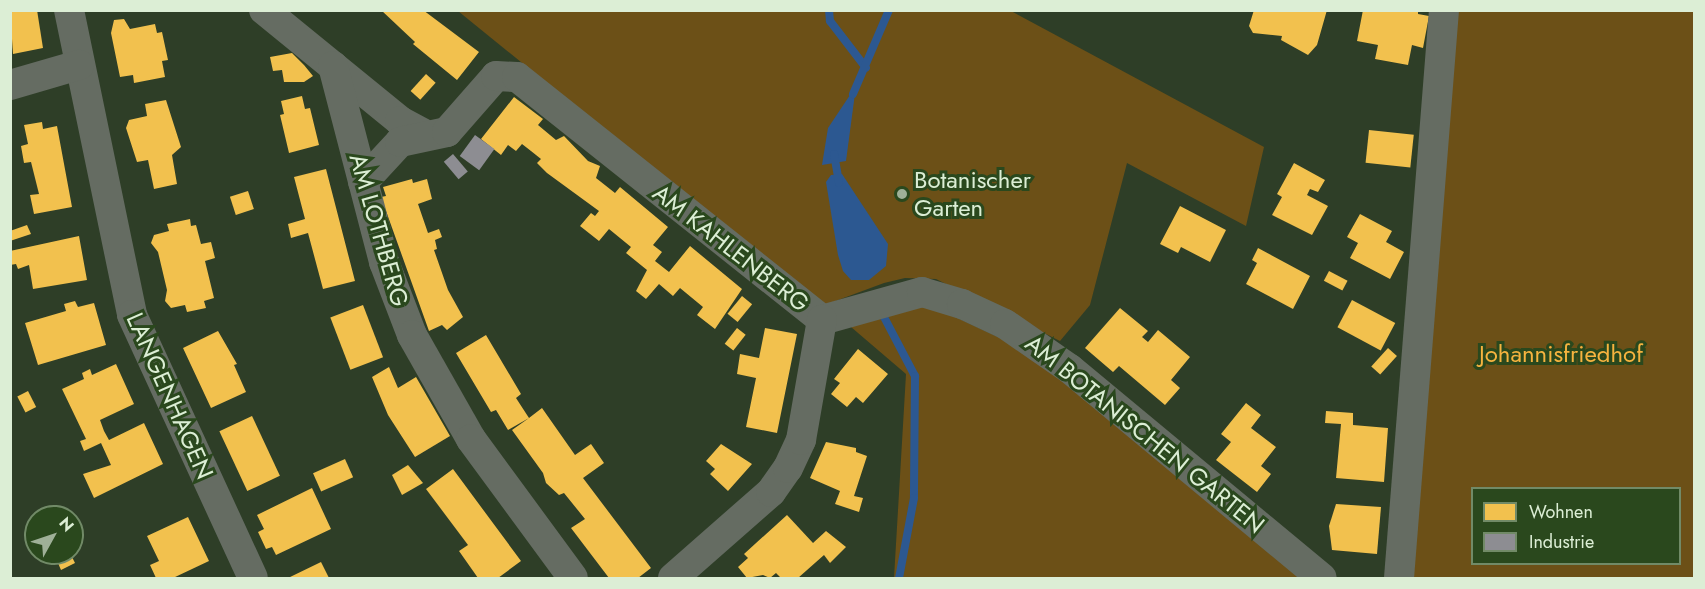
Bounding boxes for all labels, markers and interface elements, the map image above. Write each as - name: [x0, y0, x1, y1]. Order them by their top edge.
- street label: AM LOTHBERG: [343, 150, 415, 310]
- place label: Botanischer Garten: [914, 166, 1031, 222]
- street label: AM KAHLENBERG: [647, 178, 815, 318]
- marker: Botanischer Garten: [895, 187, 909, 201]
- street label: LANGENHAGEN: [120, 308, 220, 484]
- street label: AM BOTANISCHEN GARTEN: [1020, 329, 1270, 539]
- park label: Johannisfriedhof: [1479, 340, 1643, 368]
- legend: [1471, 487, 1681, 565]
- text: Wohnen: [1529, 499, 1593, 525]
- north arrow: [24, 505, 84, 565]
- text: N: [54, 512, 80, 537]
- text: Industrie: [1529, 529, 1594, 555]

